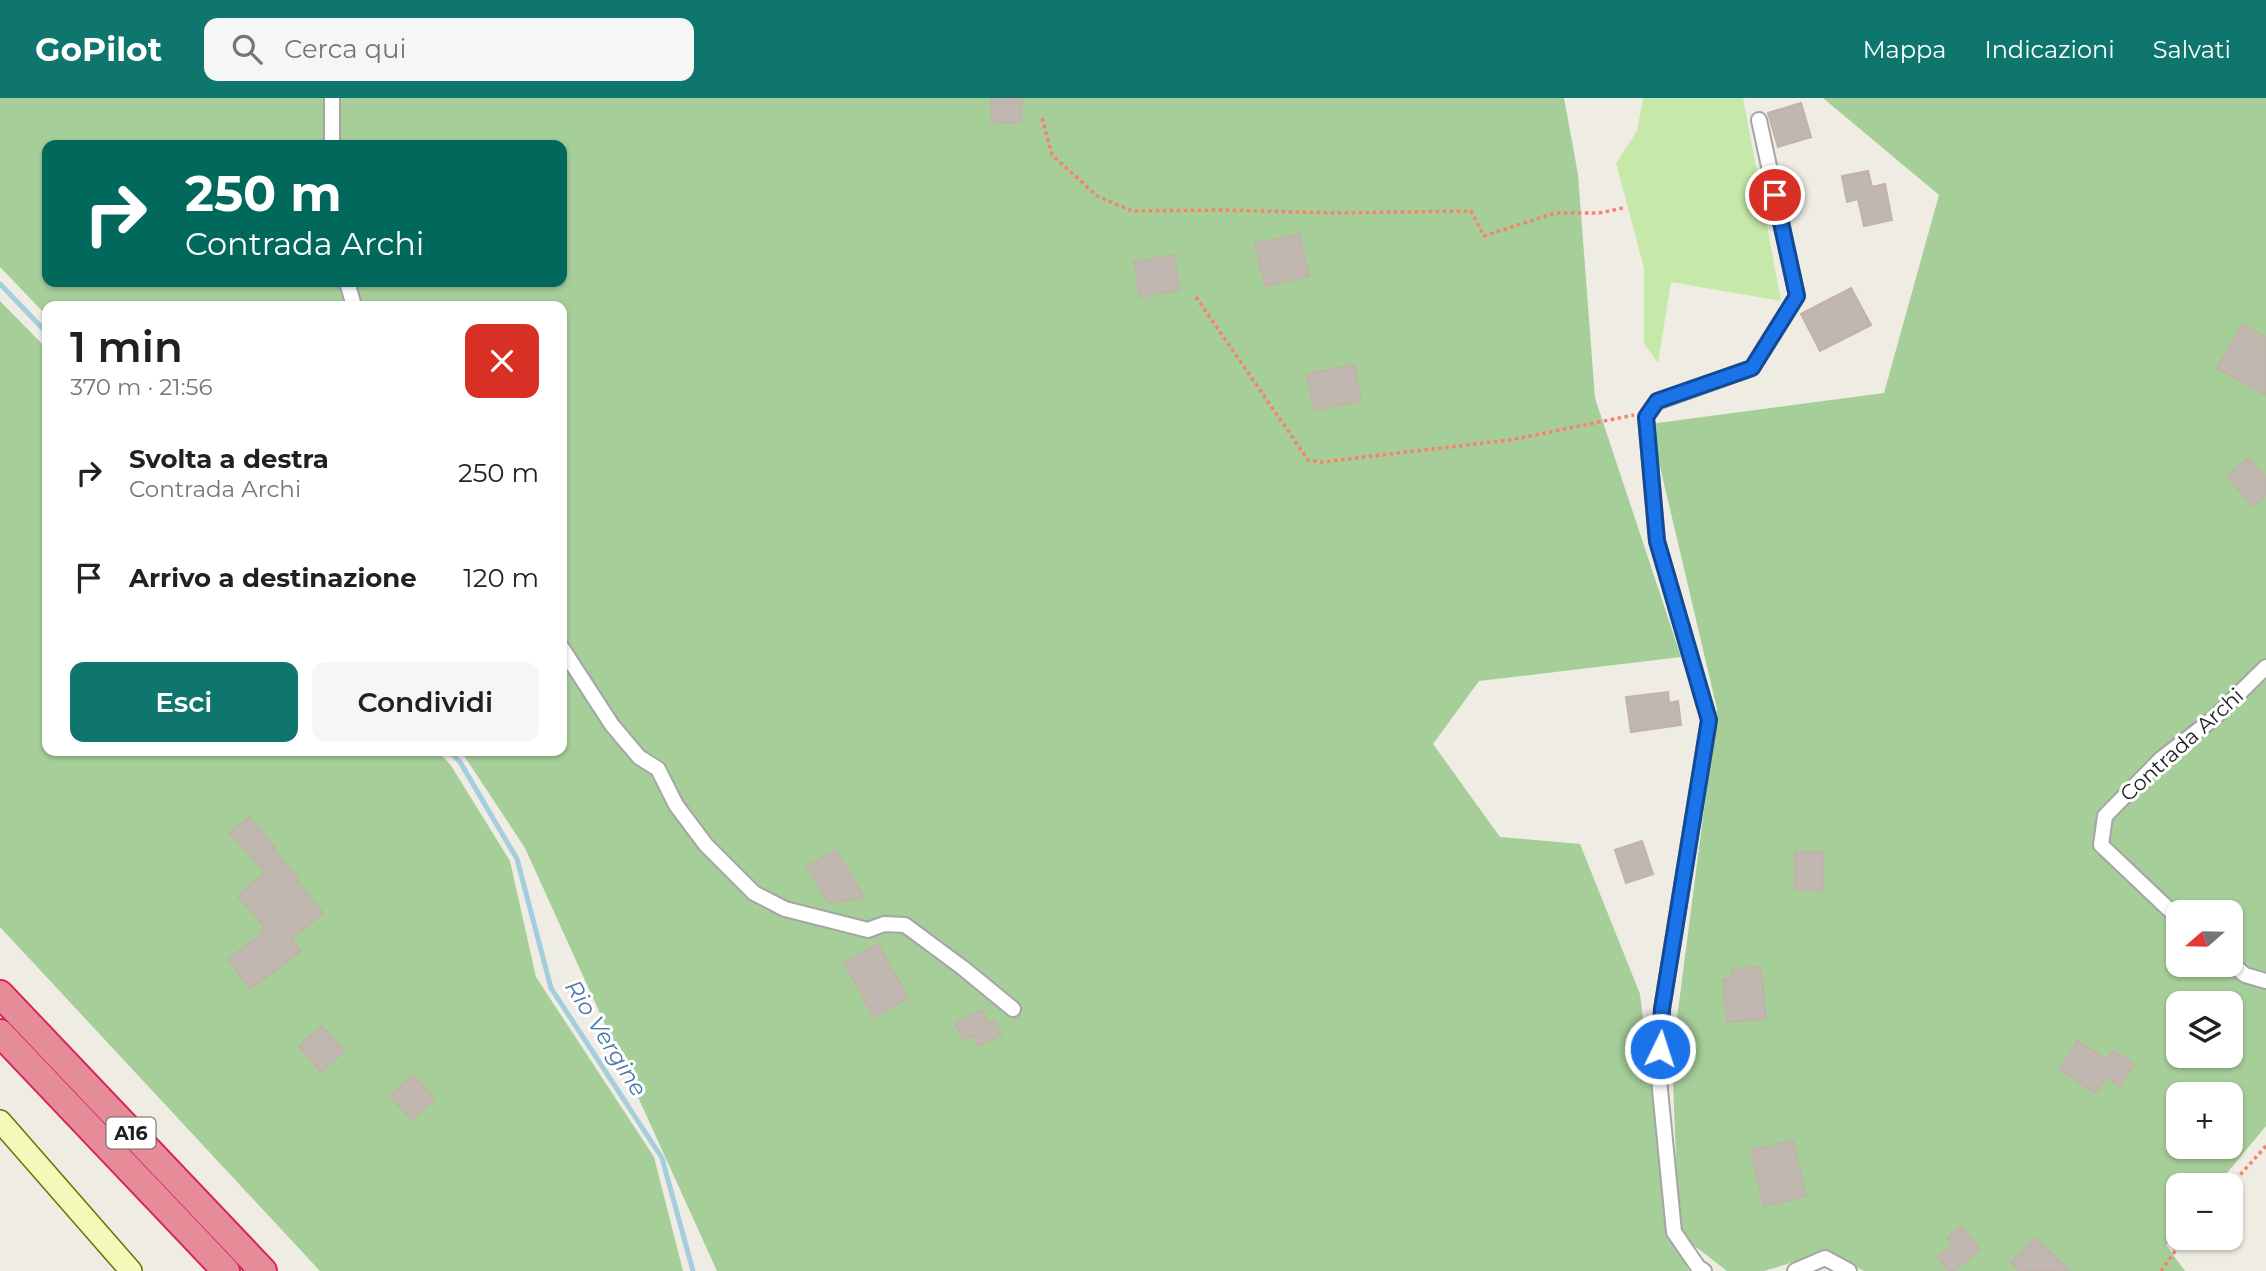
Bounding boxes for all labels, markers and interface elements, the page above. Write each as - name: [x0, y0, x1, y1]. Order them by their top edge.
- search box: [204, 18, 694, 81]
- text: GoPilot: [35, 29, 162, 69]
- icon: search: [228, 30, 266, 68]
- text: Cerca qui: [284, 33, 407, 65]
- text: Mappa: [1863, 35, 1946, 64]
- text: Indicazioni: [1984, 35, 2115, 64]
- text: Salvati: [2153, 35, 2231, 64]
- text: 250 m: [185, 164, 342, 223]
- pin: [1745, 165, 1805, 225]
- icon: right: [70, 168, 161, 259]
- icon: arrive: [1756, 176, 1794, 214]
- text: Contrada Archi: [185, 224, 424, 263]
- text: 1 min: [70, 321, 183, 373]
- button: close: [465, 324, 539, 398]
- text: 370 m · 21:56: [70, 373, 213, 401]
- text: Svolta a destra: [129, 443, 329, 475]
- icon: right: [70, 454, 108, 492]
- text: 250 m: [458, 457, 539, 489]
- text: Contrada Archi: [129, 475, 301, 503]
- icon: arrive: [70, 559, 108, 597]
- text: Arrivo a destinazione: [129, 562, 417, 594]
- text: 120 m: [463, 562, 539, 594]
- button: Esci: [70, 662, 298, 742]
- button: Condividi: [312, 662, 539, 742]
- street label: Contrada Archi: [2115, 683, 2248, 806]
- north arrow: [2166, 900, 2244, 976]
- map controls: [2166, 900, 2243, 1250]
- water label: Rio Vergine: [559, 974, 653, 1102]
- button: layers: [2166, 991, 2243, 1068]
- position arrow: [1623, 1012, 1697, 1086]
- button: +: [2166, 1082, 2243, 1159]
- road number: A16: [106, 1118, 156, 1148]
- button: −: [2166, 1173, 2243, 1250]

